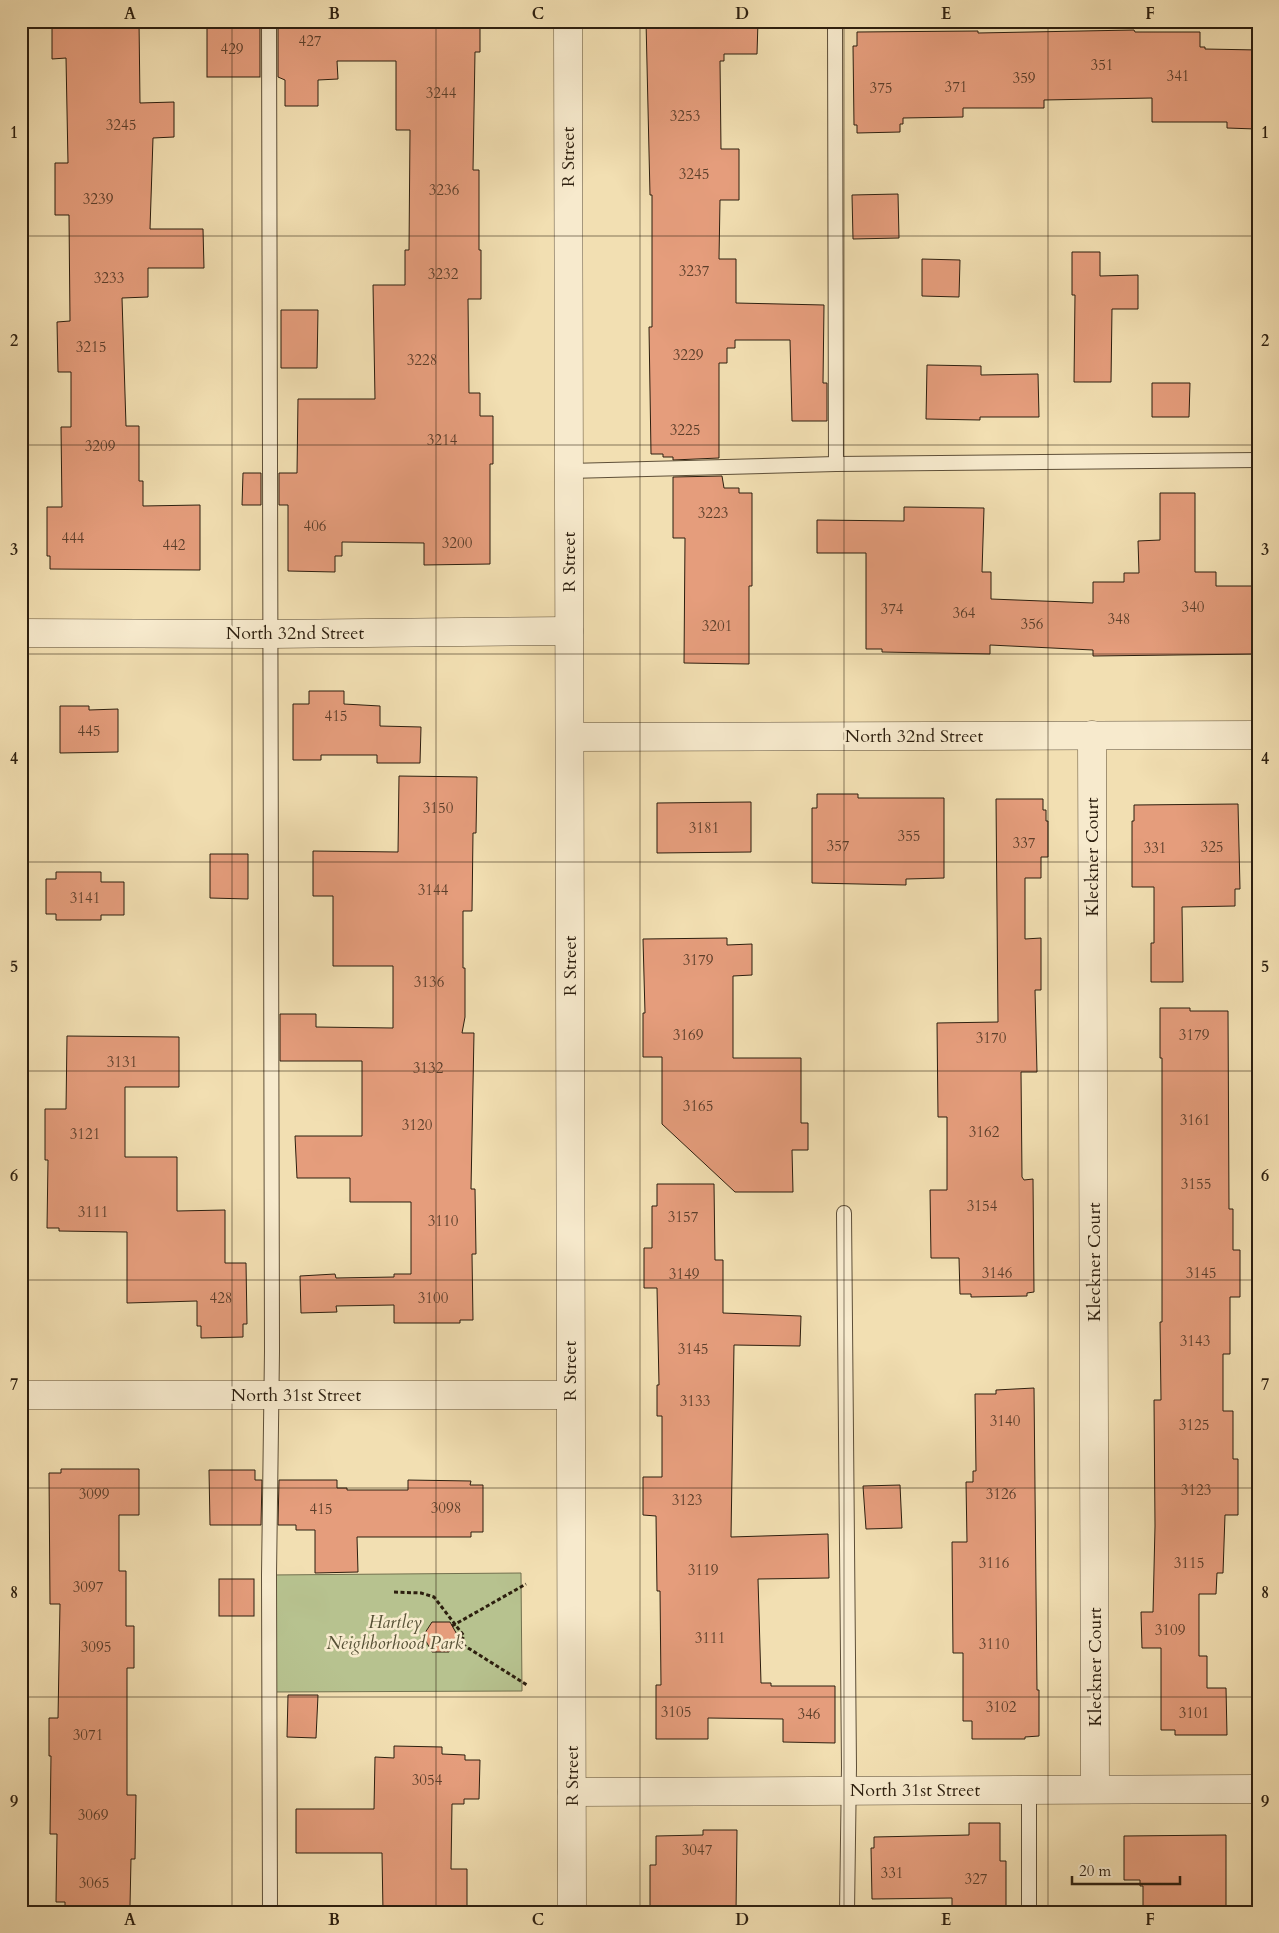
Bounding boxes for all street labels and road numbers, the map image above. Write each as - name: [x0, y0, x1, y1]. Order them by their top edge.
- street label: R Street: [556, 126, 581, 187]
- street label: R Street: [557, 531, 582, 592]
- street label: North 32nd Street: [226, 621, 365, 646]
- street label: North 32nd Street: [845, 724, 984, 749]
- street label: Kleckner Court: [1080, 797, 1105, 917]
- street label: R Street: [558, 935, 583, 996]
- street label: Kleckner Court: [1082, 1202, 1107, 1322]
- street label: R Street: [558, 1340, 583, 1401]
- street label: North 31st Street: [231, 1383, 361, 1408]
- street label: Kleckner Court: [1083, 1607, 1108, 1727]
- street label: R Street: [560, 1745, 585, 1806]
- street label: North 31st Street: [850, 1778, 980, 1803]

